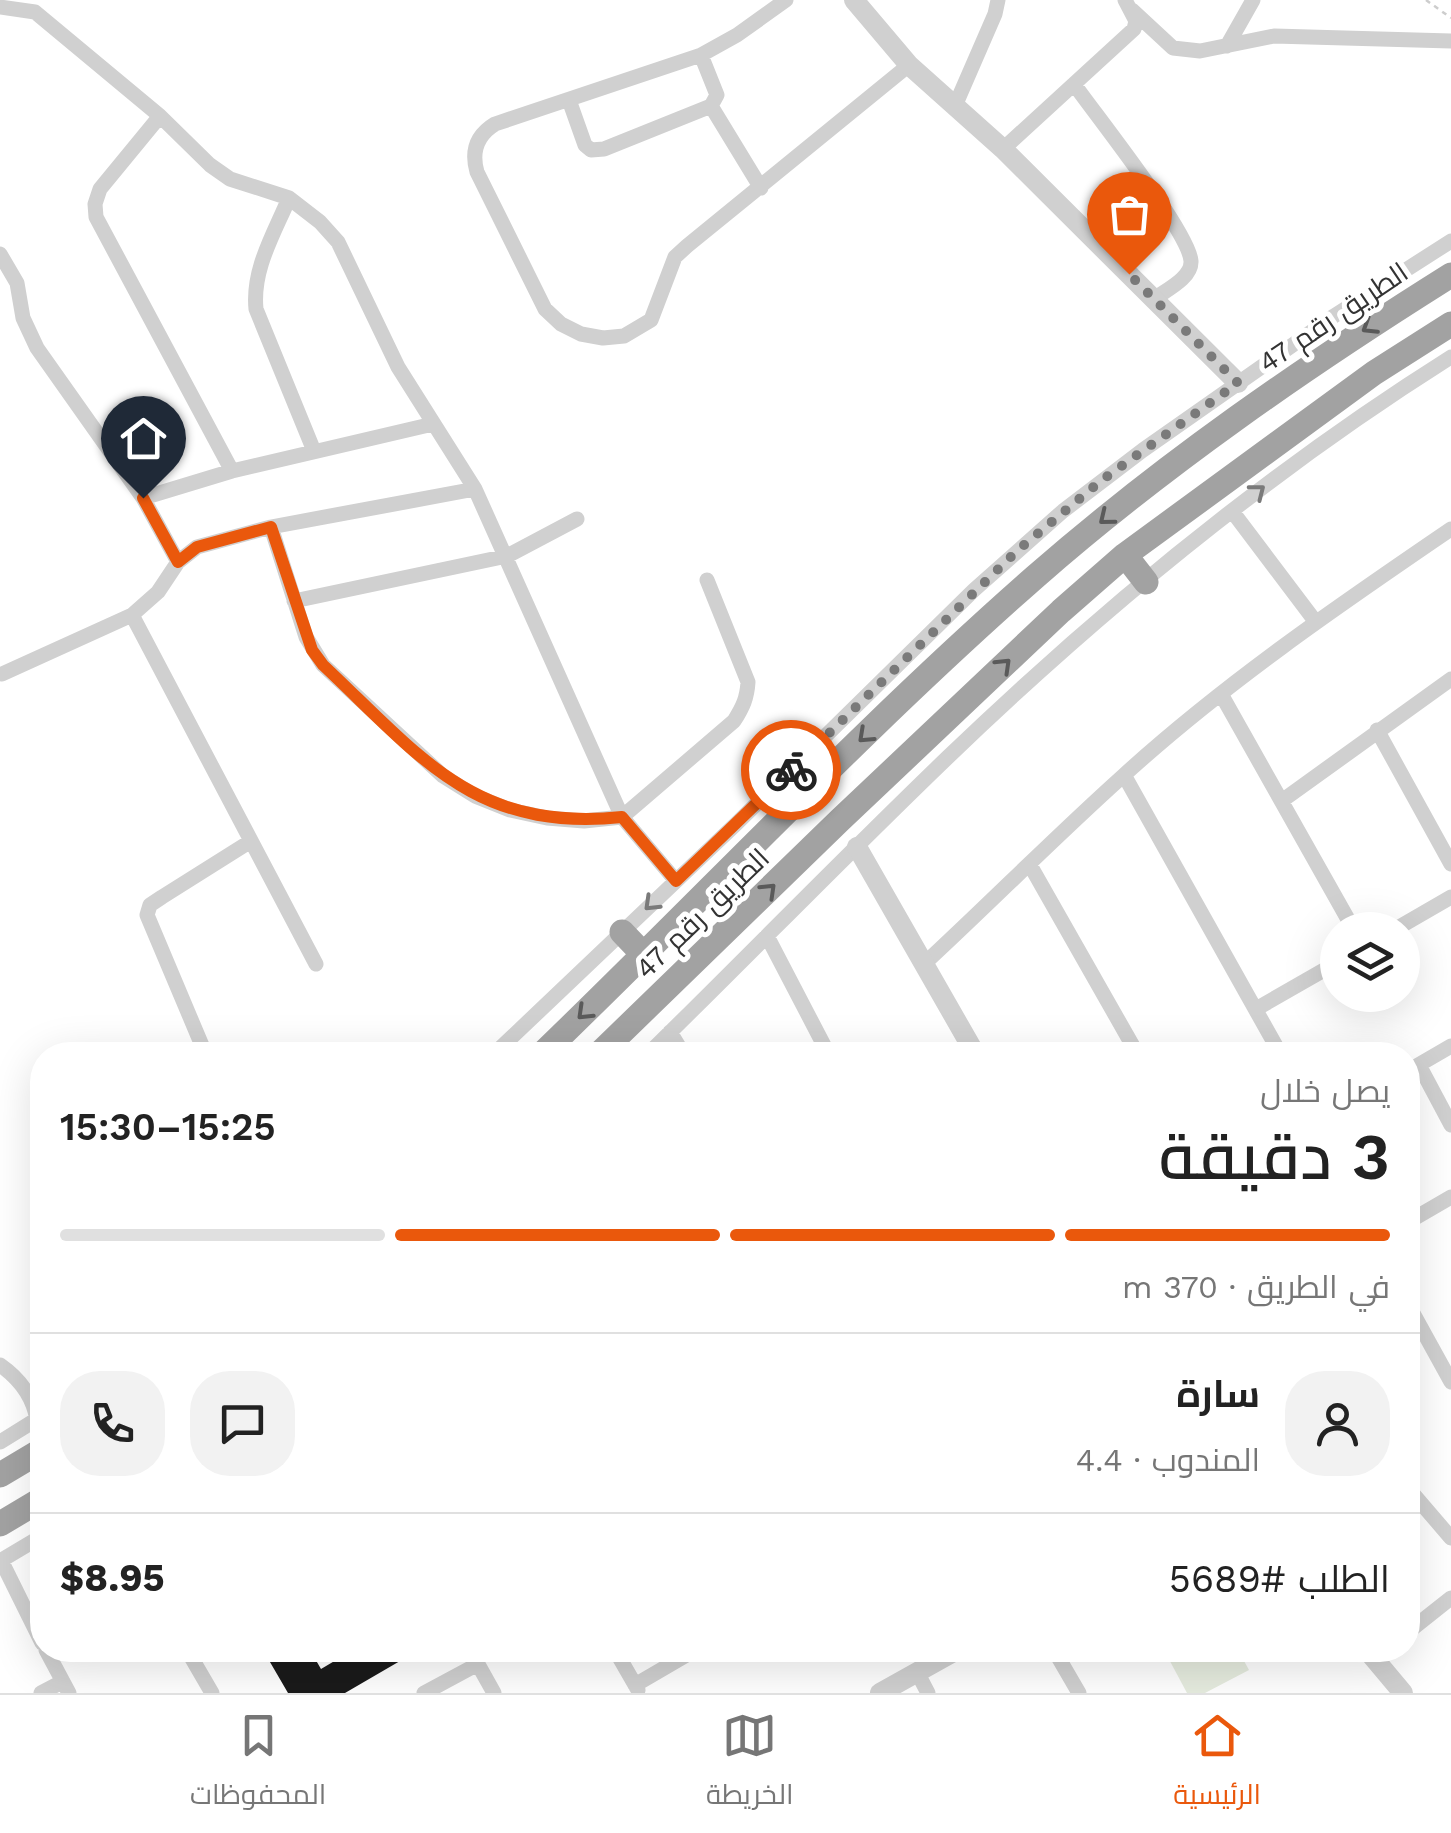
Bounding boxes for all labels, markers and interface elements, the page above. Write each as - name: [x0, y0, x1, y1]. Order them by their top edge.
- pin: [1087, 172, 1172, 275]
- icon: bag: [1102, 187, 1157, 242]
- street label: الطريق رقم 47: [1252, 255, 1416, 382]
- one-way arrow: [1361, 314, 1379, 333]
- pin: [101, 396, 186, 499]
- icon: home: [116, 411, 171, 466]
- one-way arrow: [1247, 485, 1265, 503]
- one-way arrow: [1099, 506, 1117, 524]
- one-way arrow: [992, 659, 1011, 677]
- courier: [741, 720, 841, 820]
- one-way arrow: [858, 724, 877, 742]
- icon: bike: [764, 743, 819, 798]
- street label: الطريق رقم 47: [629, 842, 778, 987]
- one-way arrow: [758, 884, 776, 902]
- one-way arrow: [645, 892, 663, 910]
- map controls: [1320, 912, 1420, 1012]
- button: layers: [1320, 912, 1420, 1012]
- one-way arrow: [577, 1001, 595, 1019]
- text: يصل خلال: [1260, 1072, 1390, 1110]
- text: 15:25–15:30: [60, 1105, 276, 1149]
- text: 3 دقيقة: [1159, 1119, 1390, 1195]
- text: في الطريق · 370 m: [1122, 1268, 1390, 1306]
- button: phone: [60, 1371, 165, 1476]
- button: chat: [190, 1371, 295, 1476]
- button: person: [1285, 1371, 1390, 1476]
- text: سارة: [1177, 1372, 1260, 1416]
- text: المندوب · 4.4: [1076, 1441, 1260, 1479]
- text: $8.95: [60, 1556, 165, 1600]
- text: الطلب #5689: [1169, 1557, 1390, 1601]
- tab: المحفوظات: [190, 1708, 326, 1820]
- tab: الخريطة: [706, 1708, 793, 1820]
- tab: الرئيسية: [1173, 1708, 1261, 1820]

